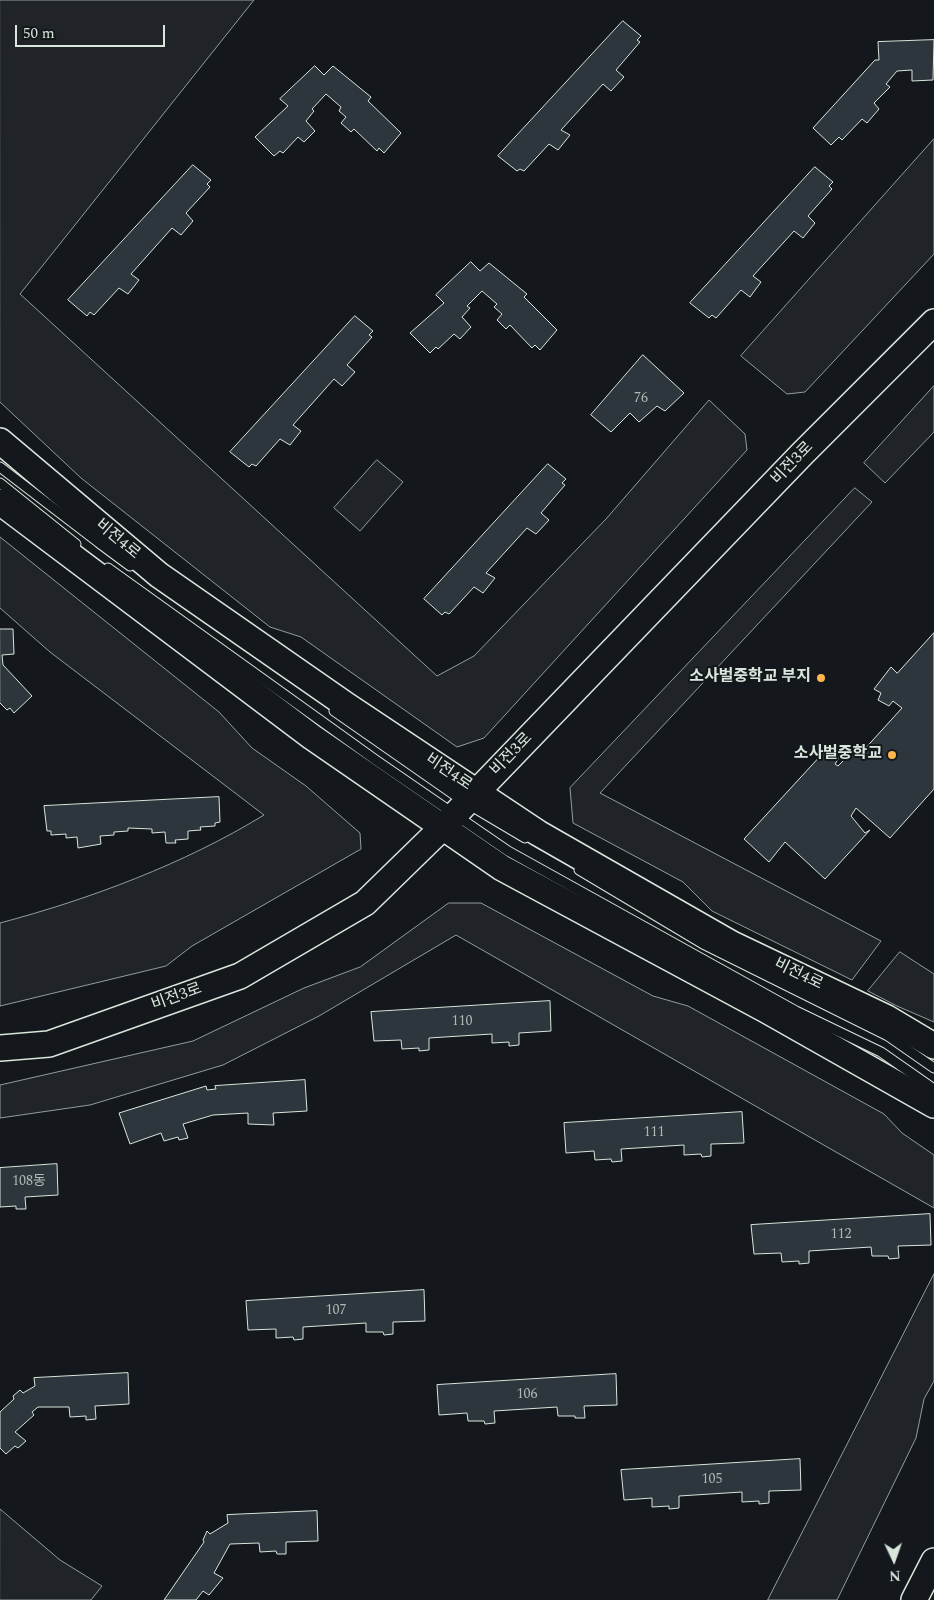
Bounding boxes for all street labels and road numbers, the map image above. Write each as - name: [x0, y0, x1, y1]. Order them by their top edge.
- street label: 비전3로: [768, 439, 818, 489]
- street label: 비전4로: [91, 516, 143, 564]
- street label: 비전3로: [487, 730, 537, 780]
- street label: 비전4로: [421, 750, 475, 796]
- street label: 비전4로: [770, 955, 826, 995]
- street label: 비전3로: [149, 980, 205, 1016]

